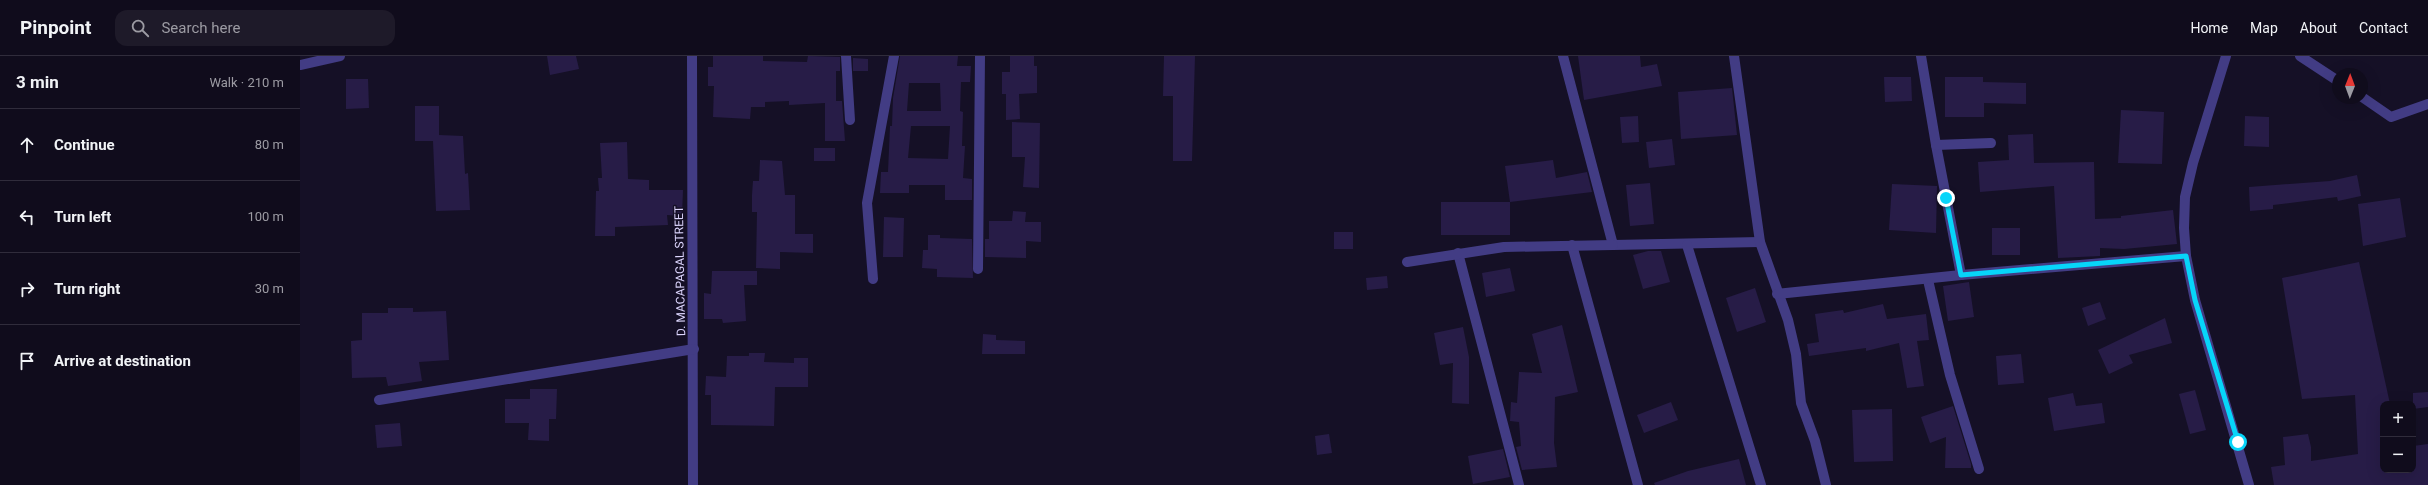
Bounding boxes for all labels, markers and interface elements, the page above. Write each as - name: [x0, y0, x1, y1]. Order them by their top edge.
- search box: [115, 10, 395, 46]
- text: Pinpoint: [20, 16, 91, 39]
- icon: search: [129, 17, 151, 39]
- text: Search here: [161, 19, 240, 37]
- text: Home: [2190, 20, 2228, 36]
- text: Map: [2250, 20, 2278, 36]
- text: About: [2300, 20, 2337, 36]
- text: Contact: [2359, 20, 2408, 36]
- north arrow: [2332, 68, 2368, 104]
- text: 3 min: [16, 72, 59, 92]
- text: Walk · 210 m: [209, 75, 284, 90]
- icon: ahead: [16, 134, 38, 156]
- text: Continue: [54, 136, 115, 154]
- text: 80 m: [255, 137, 284, 152]
- route end: [1937, 189, 1955, 207]
- icon: left: [16, 206, 38, 228]
- street label: D. MACAPAGAL STREET: [672, 206, 688, 336]
- text: Turn left: [54, 208, 111, 226]
- text: 100 m: [247, 209, 284, 224]
- icon: right: [16, 278, 38, 300]
- text: Turn right: [54, 280, 120, 298]
- text: 30 m: [255, 281, 284, 296]
- icon: arrive: [16, 350, 38, 372]
- text: Arrive at destination: [54, 352, 191, 370]
- map controls: [2380, 401, 2416, 473]
- button: +: [2380, 401, 2416, 437]
- route start: [2229, 433, 2247, 451]
- button: −: [2380, 437, 2416, 473]

